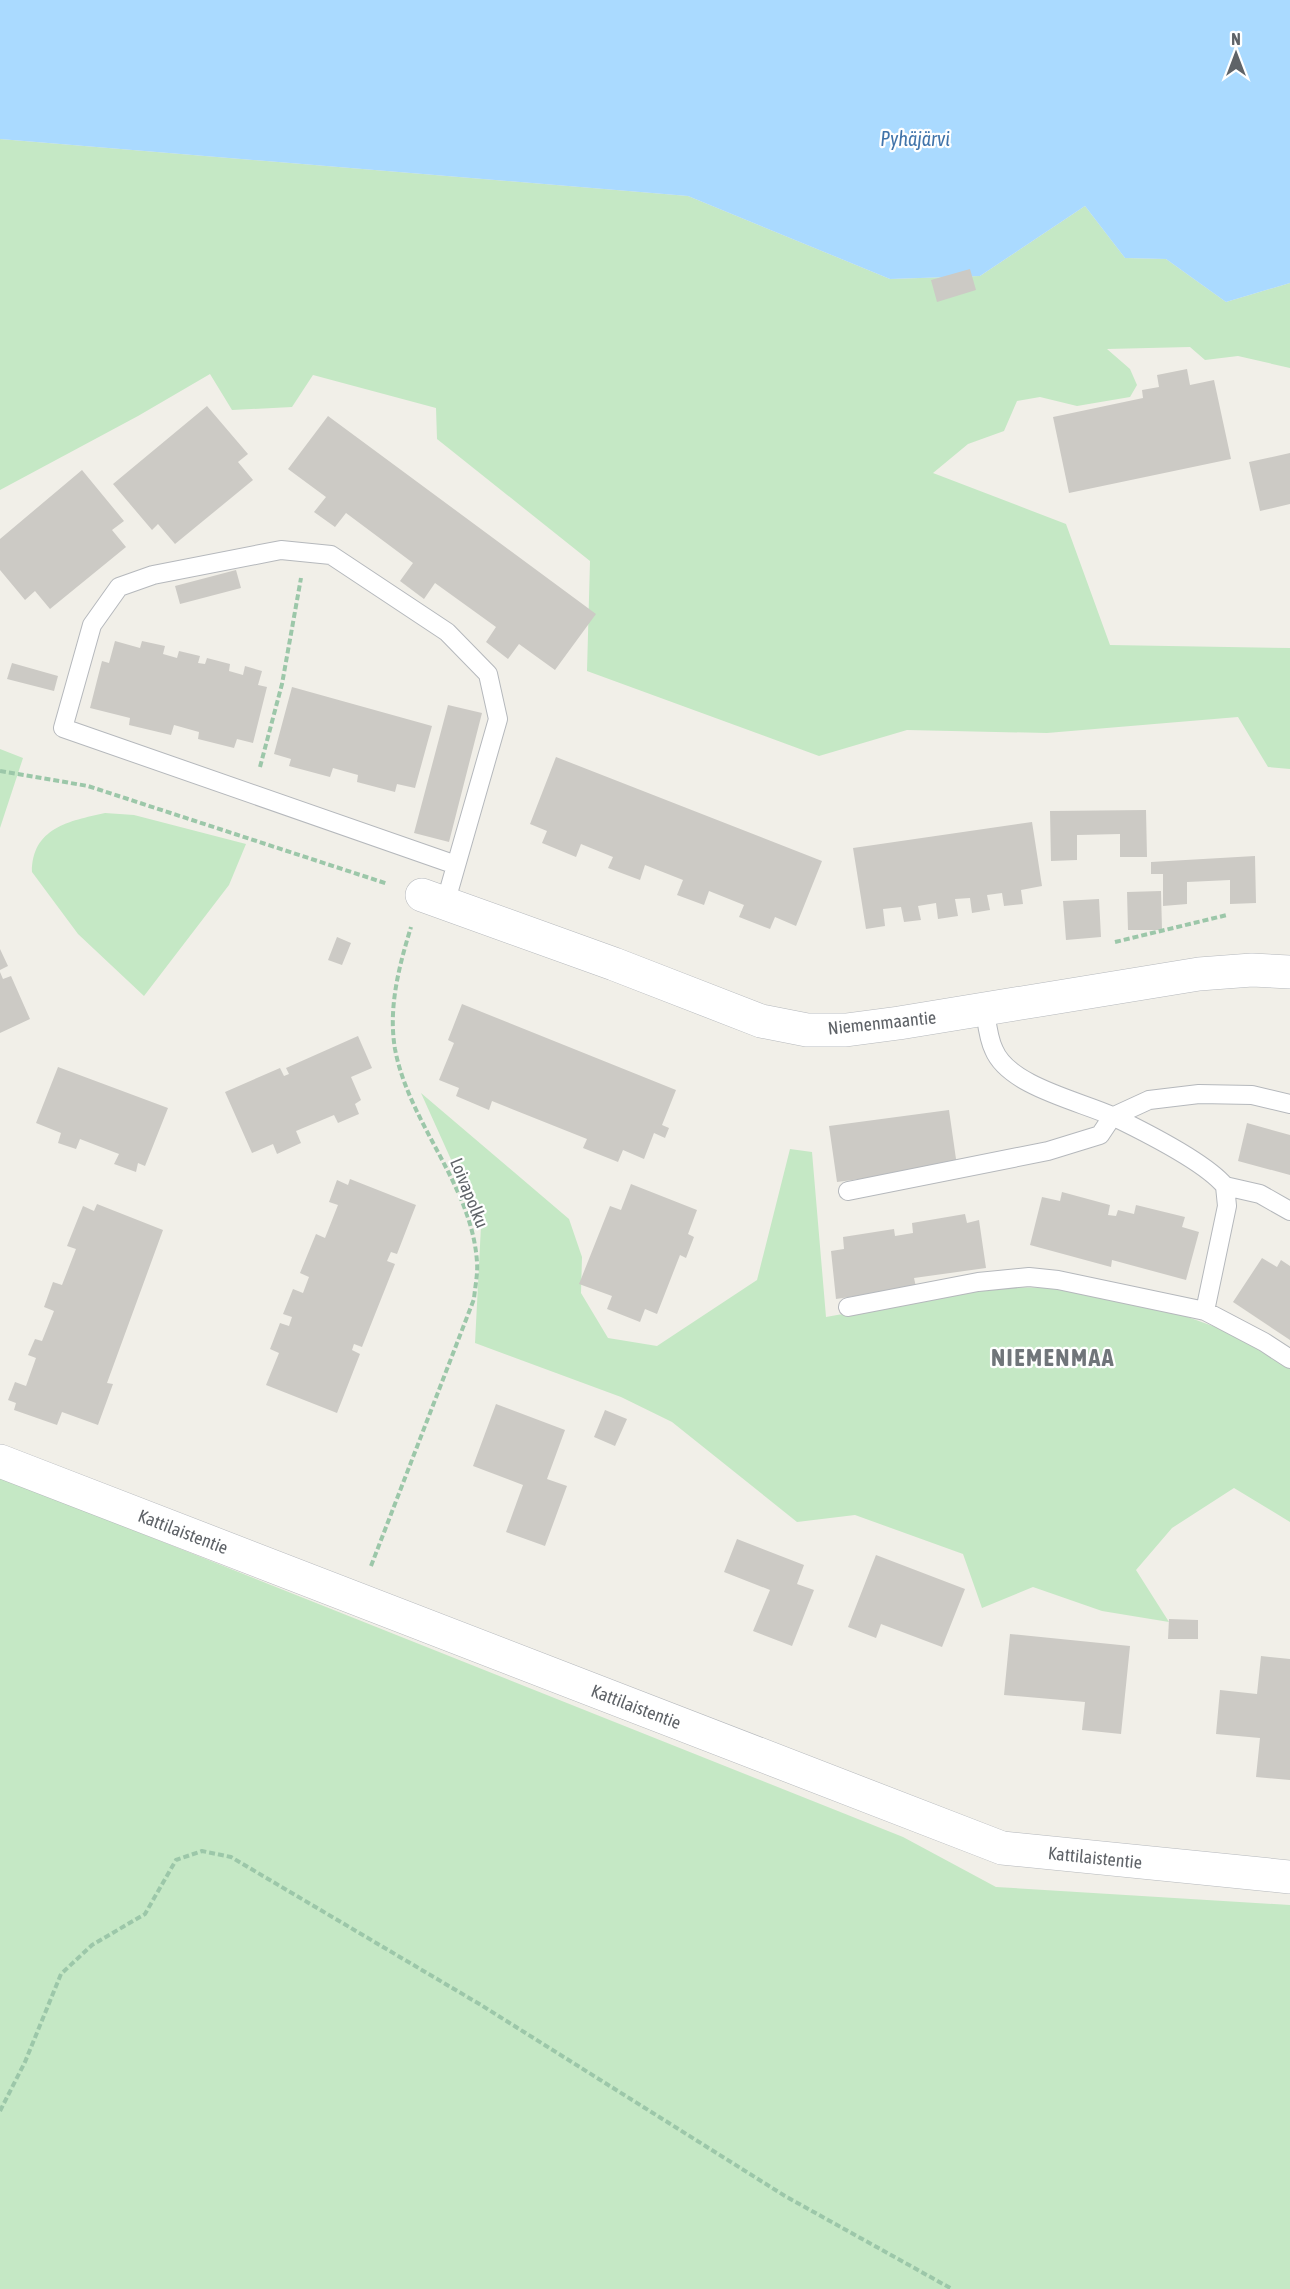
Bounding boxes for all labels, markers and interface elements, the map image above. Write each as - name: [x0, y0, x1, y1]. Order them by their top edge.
- north arrow: [1206, 24, 1266, 84]
- text: N: [1231, 30, 1241, 48]
- water label: Pyhäjärvi: [880, 127, 950, 150]
- street label: Niemenmaantie: [827, 1006, 937, 1039]
- street label: Loivapolku: [446, 1155, 493, 1231]
- district label: NIEMENMAA: [991, 1344, 1115, 1371]
- street label: Kattilaistentie: [135, 1505, 231, 1558]
- street label: Kattilaistentie: [588, 1680, 684, 1733]
- street label: Kattilaistentie: [1047, 1842, 1143, 1873]

